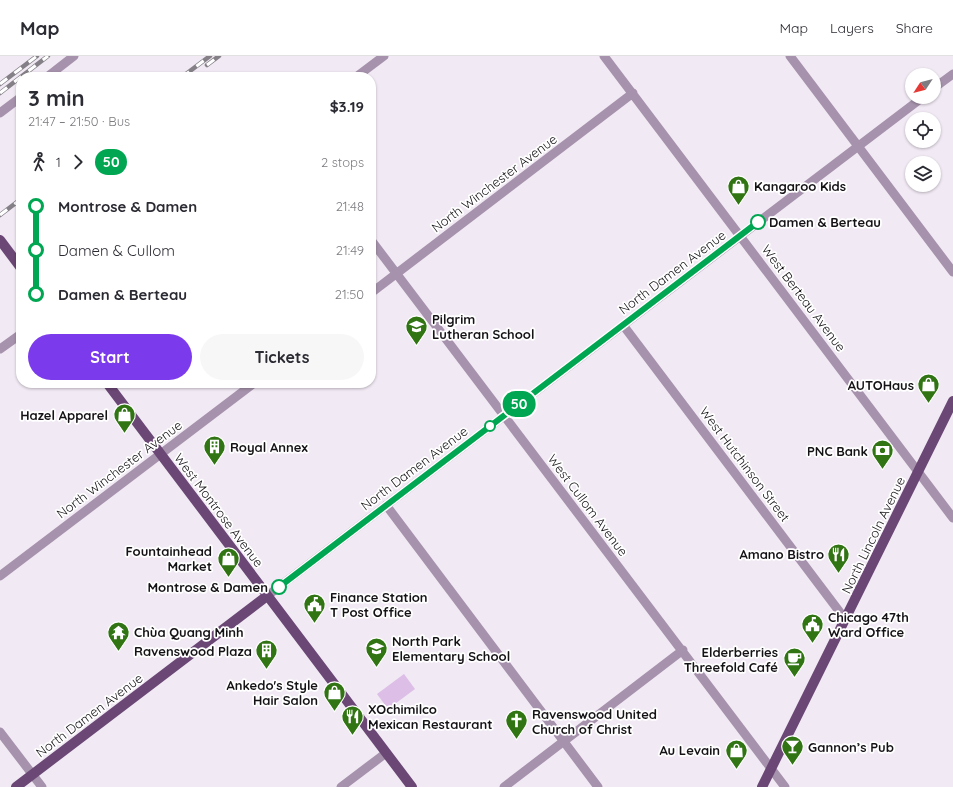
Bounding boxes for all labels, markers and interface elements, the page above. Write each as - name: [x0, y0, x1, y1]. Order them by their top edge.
- text: Map: [20, 16, 59, 40]
- text: Map: [779, 19, 808, 37]
- text: Layers: [830, 19, 874, 37]
- text: Share: [896, 19, 933, 37]
- north arrow: [905, 68, 941, 104]
- map controls: [905, 68, 941, 192]
- text: 3 min: [28, 84, 85, 112]
- text: $3.19: [330, 97, 364, 116]
- button: locate: [905, 112, 941, 148]
- text: 21:47 – 21:50 · Bus: [28, 113, 130, 129]
- street label: North Winchester Avenue: [428, 131, 560, 235]
- icon: walk: [28, 151, 50, 173]
- icon: forward: [67, 151, 89, 173]
- text: 50: [103, 153, 119, 171]
- text: 1: [56, 154, 61, 170]
- text: 2 stops: [321, 154, 364, 170]
- button: layers: [905, 156, 941, 192]
- shop icon: Kangaroo Kids: [726, 173, 752, 206]
- place label: Kangaroo Kids: [754, 178, 846, 194]
- text: Montrose & Damen: [58, 197, 197, 216]
- text: 21:48: [336, 198, 364, 214]
- marker: Damen & Berteau: [750, 214, 766, 230]
- place label: Damen & Berteau: [769, 214, 881, 230]
- street label: North Damen Avenue: [615, 227, 729, 317]
- text: Damen & Cullom: [58, 241, 175, 260]
- street label: West Berteau Avenue: [759, 241, 849, 355]
- text: 21:49: [336, 242, 364, 258]
- text: Damen & Berteau: [58, 285, 187, 304]
- text: 21:50: [335, 286, 364, 302]
- place label: Pilgrim Lutheran School: [432, 311, 534, 342]
- school or university icon: Pilgrim Lutheran School: [404, 313, 430, 346]
- button: Start: [28, 334, 192, 380]
- button: Tickets: [200, 334, 364, 380]
- shop icon: AUTOHaus: [916, 372, 942, 405]
- place label: AUTOHaus: [848, 377, 914, 393]
- line badge: 50: [501, 391, 537, 417]
- text: 50: [511, 395, 527, 413]
- shop icon: Hazel Apparel: [111, 402, 137, 435]
- street label: West Hutchinson Street: [697, 403, 793, 525]
- place label: Hazel Apparel: [20, 407, 108, 423]
- street label: North Winchester Avenue: [53, 417, 185, 521]
- unlabelled marker: [484, 420, 496, 432]
- street label: North Damen Avenue: [357, 423, 471, 513]
- building icon: Royal Annex: [201, 434, 227, 467]
- bank icon: PNC Bank: [870, 438, 896, 471]
- place label: Royal Annex: [230, 439, 308, 455]
- place label: PNC Bank: [807, 443, 868, 459]
- street label: West Montrose Avenue: [171, 450, 267, 570]
- street label: West Cullom Avenue: [545, 451, 631, 559]
- street label: North Lincoln Avenue: [838, 474, 908, 596]
- restaurant icon: Amano Bistro: [826, 541, 852, 574]
- place label: Fountainhead Market: [125, 543, 212, 574]
- shop icon: Fountainhead Market: [215, 545, 241, 578]
- place label: Amano Bistro: [739, 546, 824, 562]
- place label: Montrose & Damen: [147, 579, 268, 595]
- marker: Montrose & Damen: [271, 579, 287, 595]
- place label: Finance Station T Post Office: [330, 589, 428, 620]
- public building icon: Finance Station T Post Office: [302, 591, 328, 624]
- place label: Chicago 47th Ward Office: [828, 609, 909, 640]
- public building icon: Chicago 47th Ward Office: [800, 611, 826, 644]
- temple icon: Chùa Quang Minh: [105, 619, 131, 652]
- place label: Chùa Quang Minh: [134, 624, 244, 640]
- place label: North Park Elementary School: [392, 633, 510, 664]
- school or university icon: North Park Elementary School: [364, 635, 390, 668]
- building icon: Ravenswood Plaza: [254, 638, 280, 671]
- place label: Ravenswood Plaza: [134, 643, 252, 659]
- place label: Elderberries Threefold Café: [684, 644, 778, 675]
- cafe icon: Elderberries Threefold Café: [781, 646, 807, 679]
- street label: North Damen Avenue: [32, 670, 146, 760]
- place label: Ankedo's Style Hair Salon: [226, 677, 318, 708]
- shop icon: Ankedo's Style Hair Salon: [321, 679, 347, 712]
- place label: XOchimilco Mexican Restaurant: [368, 701, 493, 732]
- restaurant icon: XOchimilco Mexican Restaurant: [340, 703, 366, 736]
- place label: Ravenswood United Church of Christ: [532, 706, 657, 737]
- church icon: Ravenswood United Church of Christ: [503, 708, 529, 741]
- bar icon: Gannon’s Pub: [780, 734, 806, 767]
- shop icon: Au Levain: [723, 737, 749, 770]
- place label: Gannon’s Pub: [808, 739, 894, 755]
- place label: Au Levain: [659, 742, 720, 758]

